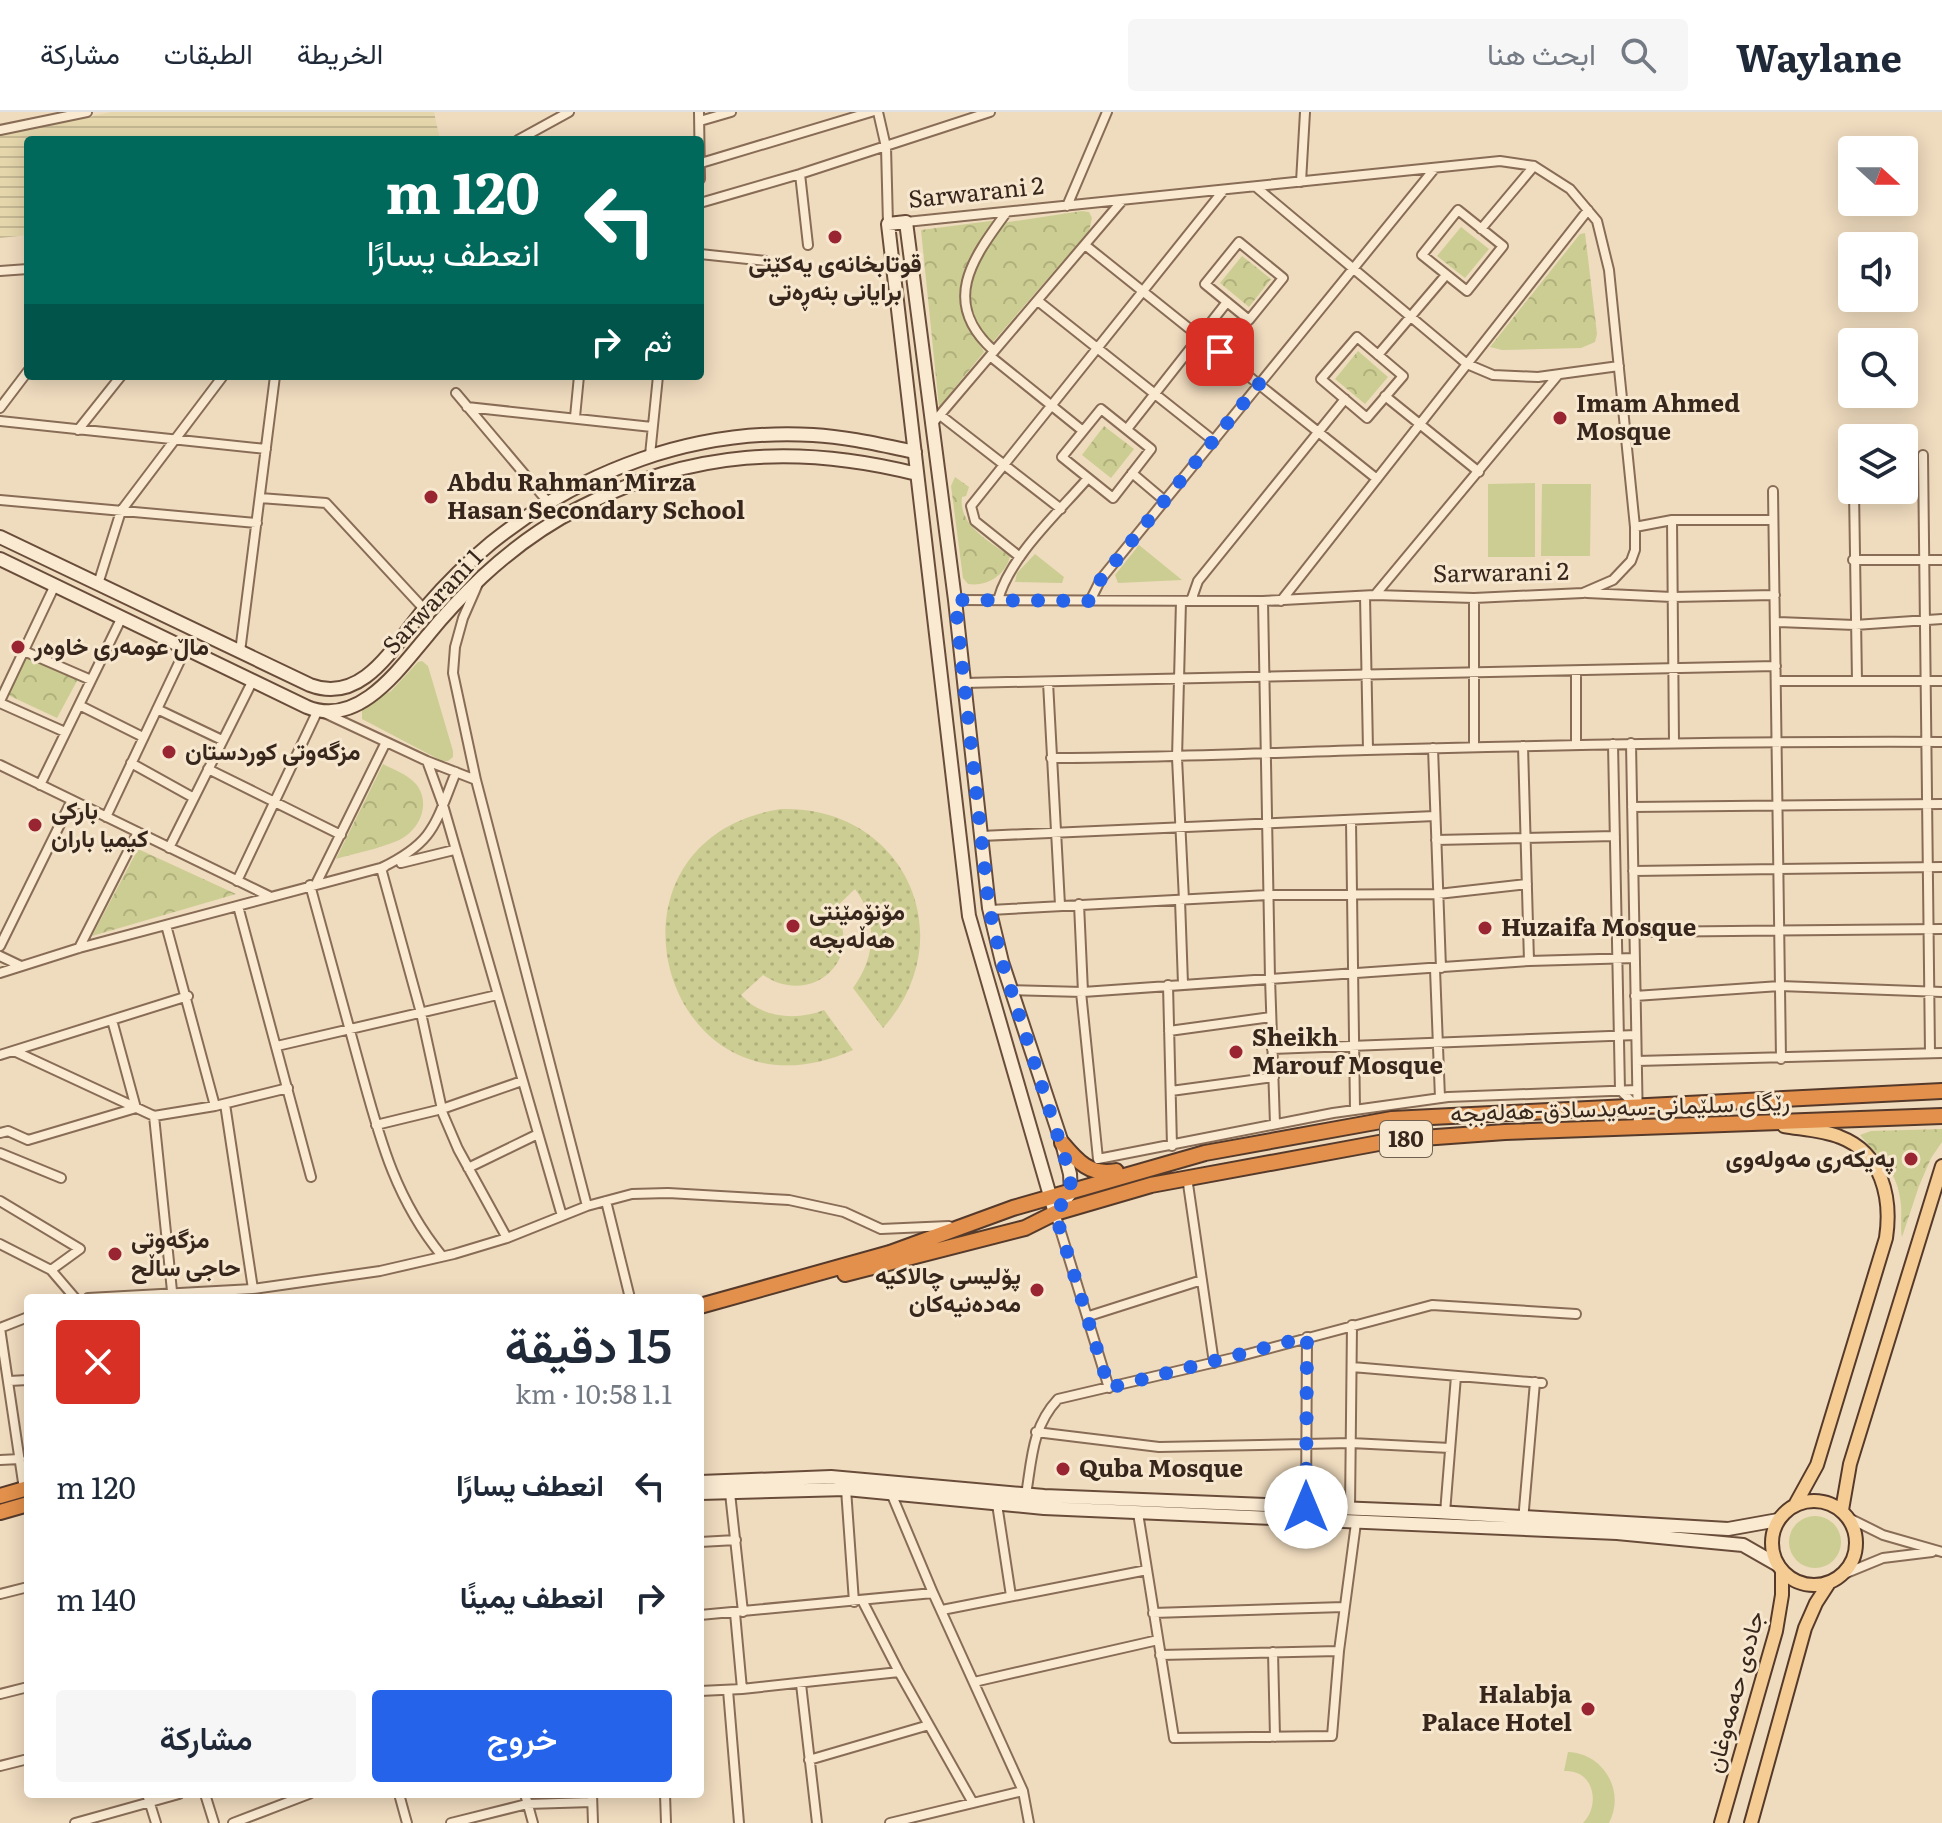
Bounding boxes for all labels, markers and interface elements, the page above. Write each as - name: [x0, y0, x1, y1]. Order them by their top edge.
- search box: [1128, 19, 1688, 91]
- text: Waylane: [1736, 27, 1902, 84]
- text: ابحث هنا: [1487, 30, 1596, 74]
- text: مشاركة: [40, 31, 120, 73]
- text: الطبقات: [164, 31, 253, 73]
- text: الخريطة: [297, 31, 383, 73]
- icon: search: [1616, 33, 1660, 77]
- north arrow: [1838, 136, 1918, 216]
- map controls: [1838, 136, 1918, 504]
- text: 120 m: [385, 148, 540, 231]
- street label: Sarwarani 2: [906, 166, 1045, 215]
- icon: left: [568, 168, 672, 272]
- text: انعطف يسارًا: [367, 224, 540, 277]
- marker: قوتابخانەی یەکێتی برایانی بنەڕەتی: [826, 228, 844, 246]
- button: sound: [1838, 232, 1918, 312]
- place label: قوتابخانەی یەکێتی برایانی بنەڕەتی: [748, 244, 922, 311]
- text: ثم: [644, 317, 672, 361]
- pin: [1186, 318, 1254, 386]
- icon: right: [584, 320, 628, 364]
- button: search: [1838, 328, 1918, 408]
- icon: arrive: [1198, 330, 1242, 374]
- place label: Imam Ahmed Mosque: [1576, 384, 1740, 447]
- marker: Imam Ahmed Mosque: [1551, 409, 1569, 427]
- button: layers: [1838, 424, 1918, 504]
- place label: Abdu Rahman Mirza Hasan Secondary School: [447, 463, 745, 526]
- marker: Abdu Rahman Mirza Hasan Secondary School: [422, 488, 440, 506]
- street label: Sarwarani 1: [373, 539, 490, 661]
- street label: Sarwarani 2: [1433, 552, 1569, 589]
- place label: ماڵ عومەری خاوەر: [33, 627, 209, 662]
- marker: ماڵ عومەری خاوەر: [9, 638, 27, 656]
- place label: مزگەوتی کوردستان: [185, 732, 360, 767]
- marker: مزگەوتی کوردستان: [160, 743, 178, 761]
- place label: باركى كيميا باران: [51, 791, 148, 854]
- marker: باركى كيميا باران: [26, 816, 44, 834]
- place label: مۆنۆمێنتی هەڵەبجە: [809, 892, 905, 955]
- place label: Huzaifa Mosque: [1501, 908, 1696, 943]
- marker: مۆنۆمێنتی هەڵەبجە: [784, 917, 802, 935]
- marker: Huzaifa Mosque: [1476, 919, 1494, 937]
- place label: Sheikh Marouf Mosque: [1252, 1018, 1443, 1081]
- marker: Sheikh Marouf Mosque: [1227, 1043, 1245, 1061]
- street label: رێگای سلێمانی-سەیدسادق-هەلەبجە: [1449, 1082, 1790, 1129]
- road number: 180: [1380, 1121, 1432, 1157]
- place label: پەیکەری مەولەوی: [1726, 1139, 1895, 1175]
- marker: پەیکەری مەولەوی: [1902, 1150, 1920, 1168]
- place label: مزگەوتی حاجی ساڵح: [131, 1220, 241, 1285]
- marker: مزگەوتی حاجی ساڵح: [106, 1245, 124, 1263]
- place label: پۆلیسی چالاکیە مەدەنیەکان: [875, 1256, 1021, 1319]
- marker: پۆلیسی چالاکیە مەدەنیەکان: [1028, 1281, 1046, 1299]
- text: 15 دقيقة: [505, 1307, 672, 1378]
- button: close: [56, 1320, 140, 1404]
- text: 1.1 km · 10:58: [515, 1373, 672, 1412]
- place label: Quba Mosque: [1079, 1449, 1243, 1484]
- marker: Quba Mosque: [1054, 1460, 1072, 1478]
- text: انعطف يسارًا: [456, 1461, 604, 1505]
- text: 120 m: [56, 1464, 136, 1508]
- icon: left: [628, 1464, 672, 1508]
- position arrow: [1264, 1465, 1348, 1549]
- text: انعطف يمينًا: [460, 1573, 604, 1617]
- text: 140 m: [56, 1576, 136, 1620]
- icon: right: [628, 1576, 672, 1620]
- street label: جادەی حەمەوغان: [1694, 1607, 1771, 1776]
- place label: Halabja Palace Hotel: [1422, 1675, 1572, 1738]
- button: مشاركة: [56, 1690, 356, 1782]
- button: خروج: [372, 1690, 672, 1782]
- marker: Halabja Palace Hotel: [1579, 1700, 1597, 1718]

